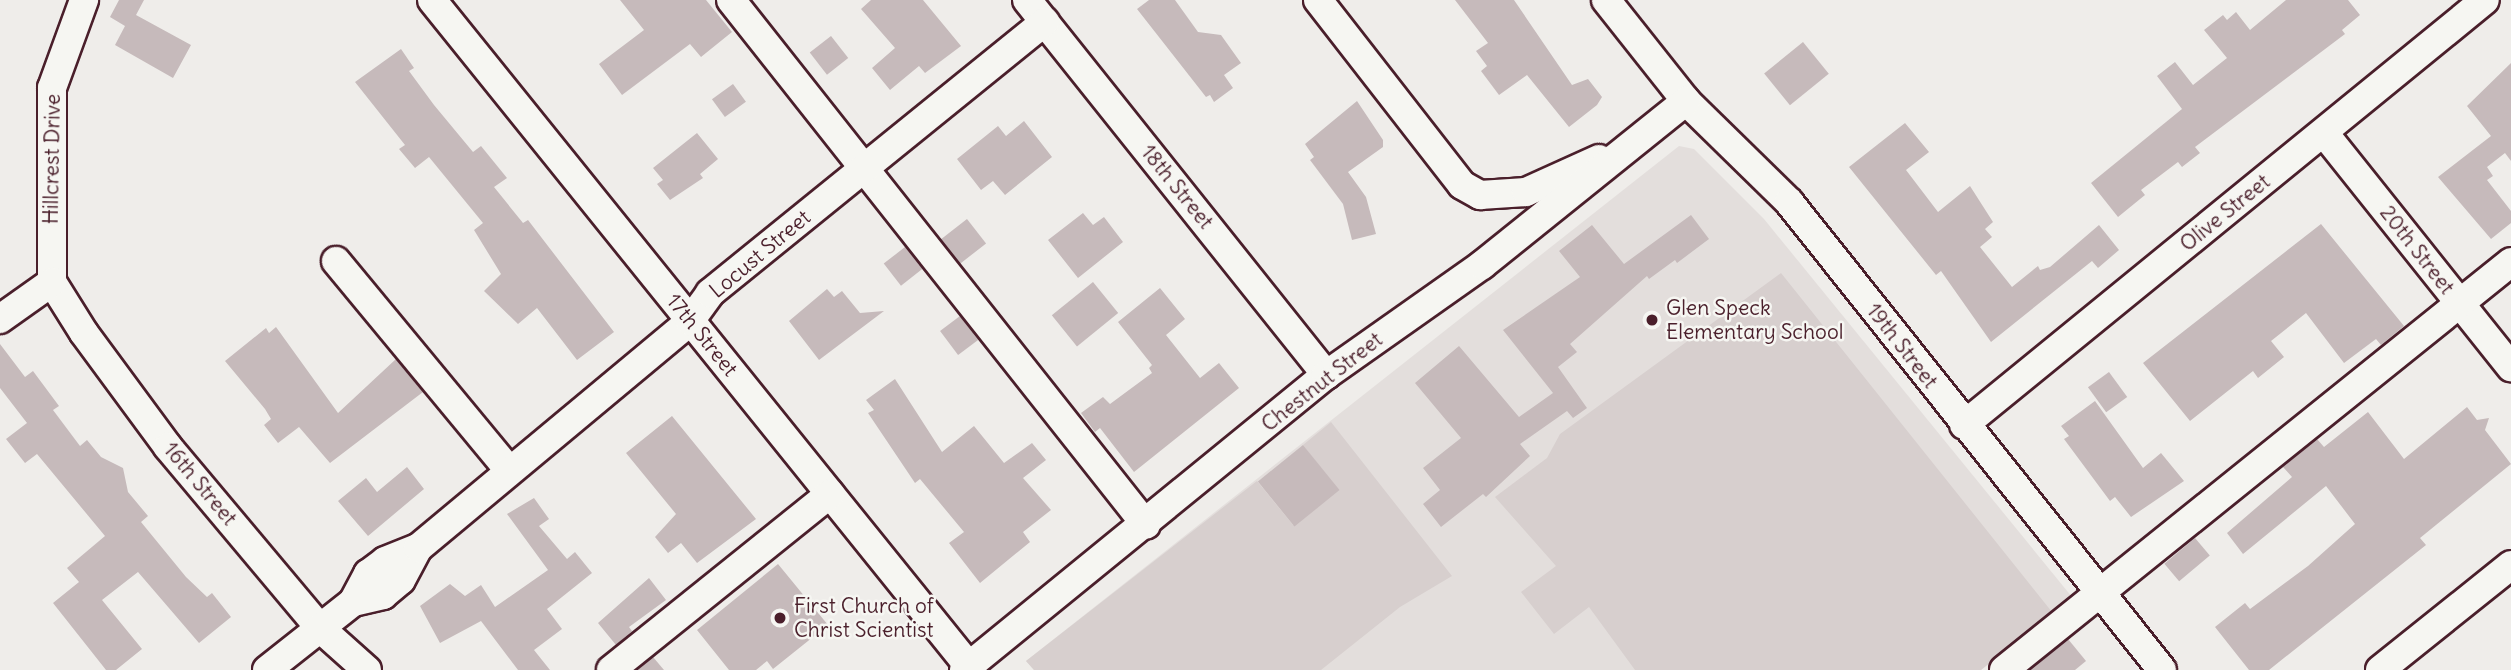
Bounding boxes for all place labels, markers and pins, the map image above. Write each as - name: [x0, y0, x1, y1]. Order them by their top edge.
- place label: Glen Speck Elementary School: [1666, 295, 1843, 345]
- marker: Glen Speck Elementary School: [1644, 312, 1660, 328]
- place label: First Church of Christ Scientist: [794, 593, 934, 643]
- marker: First Church of Christ Scientist: [772, 610, 788, 626]

